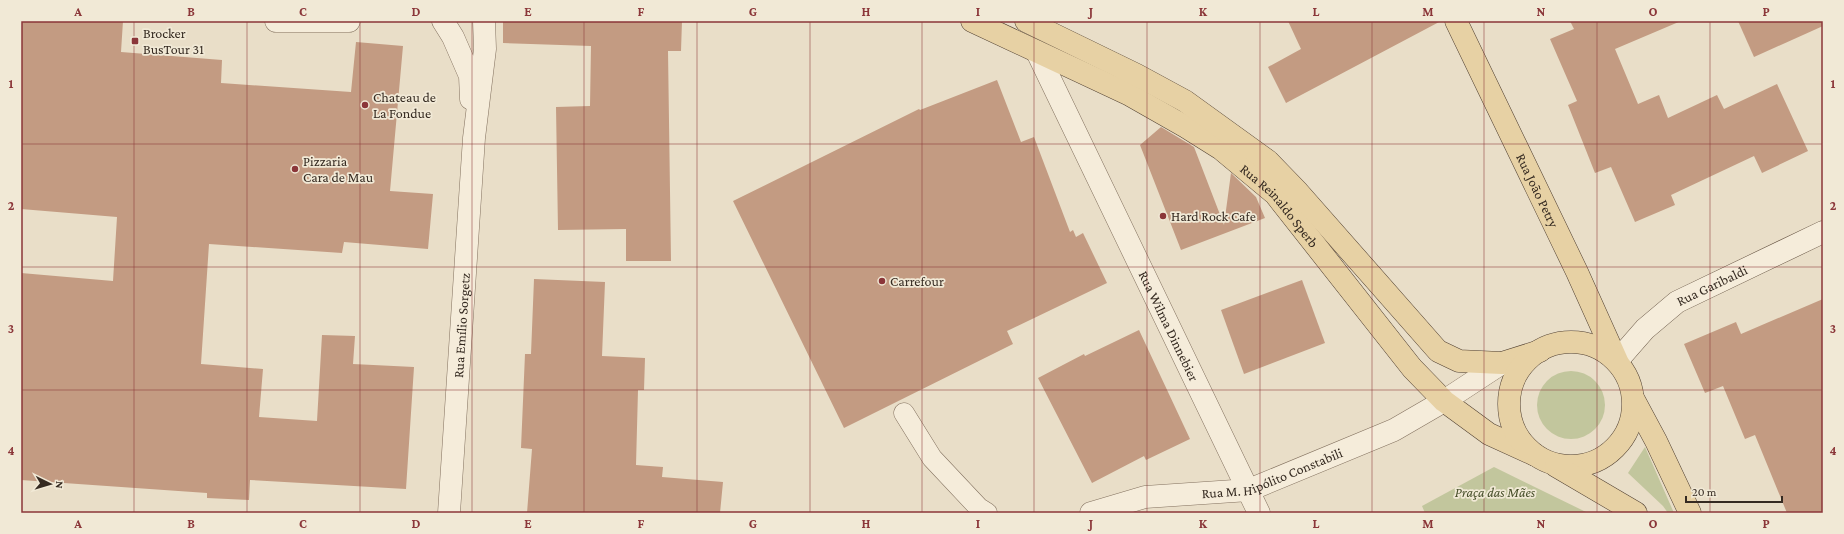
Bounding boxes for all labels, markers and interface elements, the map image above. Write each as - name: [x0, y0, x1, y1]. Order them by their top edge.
- text: A: [73, 4, 82, 19]
- text: B: [187, 4, 195, 19]
- text: C: [299, 4, 307, 19]
- text: D: [412, 4, 421, 19]
- text: E: [524, 4, 532, 19]
- text: F: [638, 4, 645, 19]
- text: G: [749, 4, 757, 19]
- text: H: [862, 4, 871, 19]
- text: I: [976, 4, 980, 19]
- text: J: [1087, 4, 1093, 19]
- text: K: [1199, 4, 1208, 19]
- text: L: [1313, 4, 1320, 19]
- text: M: [1422, 4, 1434, 19]
- text: N: [1537, 4, 1546, 19]
- text: O: [1649, 4, 1658, 19]
- text: P: [1762, 4, 1770, 19]
- place label: Brocker BusTour 31: [143, 25, 204, 57]
- marker: Brocker BusTour 31: [130, 36, 140, 46]
- text: 1: [9, 76, 14, 91]
- text: 1: [1831, 76, 1836, 91]
- place label: Chateau de La Fondue: [373, 89, 436, 121]
- marker: Chateau de La Fondue: [360, 100, 370, 110]
- street label: Rua João Petry: [1513, 151, 1563, 231]
- place label: Pizzaria Cara de Mau: [303, 153, 374, 185]
- street label: Rua Reinaldo Sperb: [1237, 160, 1322, 250]
- marker: Pizzaria Cara de Mau: [290, 164, 300, 174]
- text: 2: [8, 198, 15, 213]
- text: 2: [1830, 198, 1837, 213]
- place label: Hard Rock Cafe: [1171, 208, 1256, 224]
- marker: Hard Rock Cafe: [1158, 211, 1168, 221]
- street label: Rua Garibaldi: [1674, 261, 1750, 309]
- street label: Rua Wilma Dinnebier: [1136, 268, 1202, 384]
- street label: Rua Emílio Sorgetz: [450, 272, 473, 378]
- place label: Carrefour: [890, 273, 944, 289]
- marker: Carrefour: [877, 276, 887, 286]
- text: 3: [8, 321, 14, 336]
- text: 3: [1830, 321, 1836, 336]
- text: 4: [7, 443, 15, 458]
- text: 4: [1829, 443, 1837, 458]
- street label: Rua M. Hipólito Constabili: [1201, 444, 1345, 501]
- north arrow: [30, 464, 70, 504]
- scale bar: [1686, 478, 1782, 504]
- text: N: [54, 481, 66, 490]
- park label: Praça das Mães: [1455, 484, 1536, 500]
- text: 20 m: [1692, 485, 1717, 499]
- text: A: [73, 516, 82, 531]
- text: B: [187, 516, 195, 531]
- text: C: [299, 516, 307, 531]
- text: D: [412, 516, 421, 531]
- text: E: [524, 516, 532, 531]
- text: F: [638, 516, 645, 531]
- text: G: [749, 516, 757, 531]
- text: H: [862, 516, 871, 531]
- text: I: [976, 516, 980, 531]
- text: J: [1087, 516, 1093, 531]
- text: K: [1199, 516, 1208, 531]
- text: L: [1313, 516, 1320, 531]
- text: M: [1422, 516, 1434, 531]
- text: N: [1537, 516, 1546, 531]
- text: O: [1649, 516, 1658, 531]
- text: P: [1762, 516, 1770, 531]

